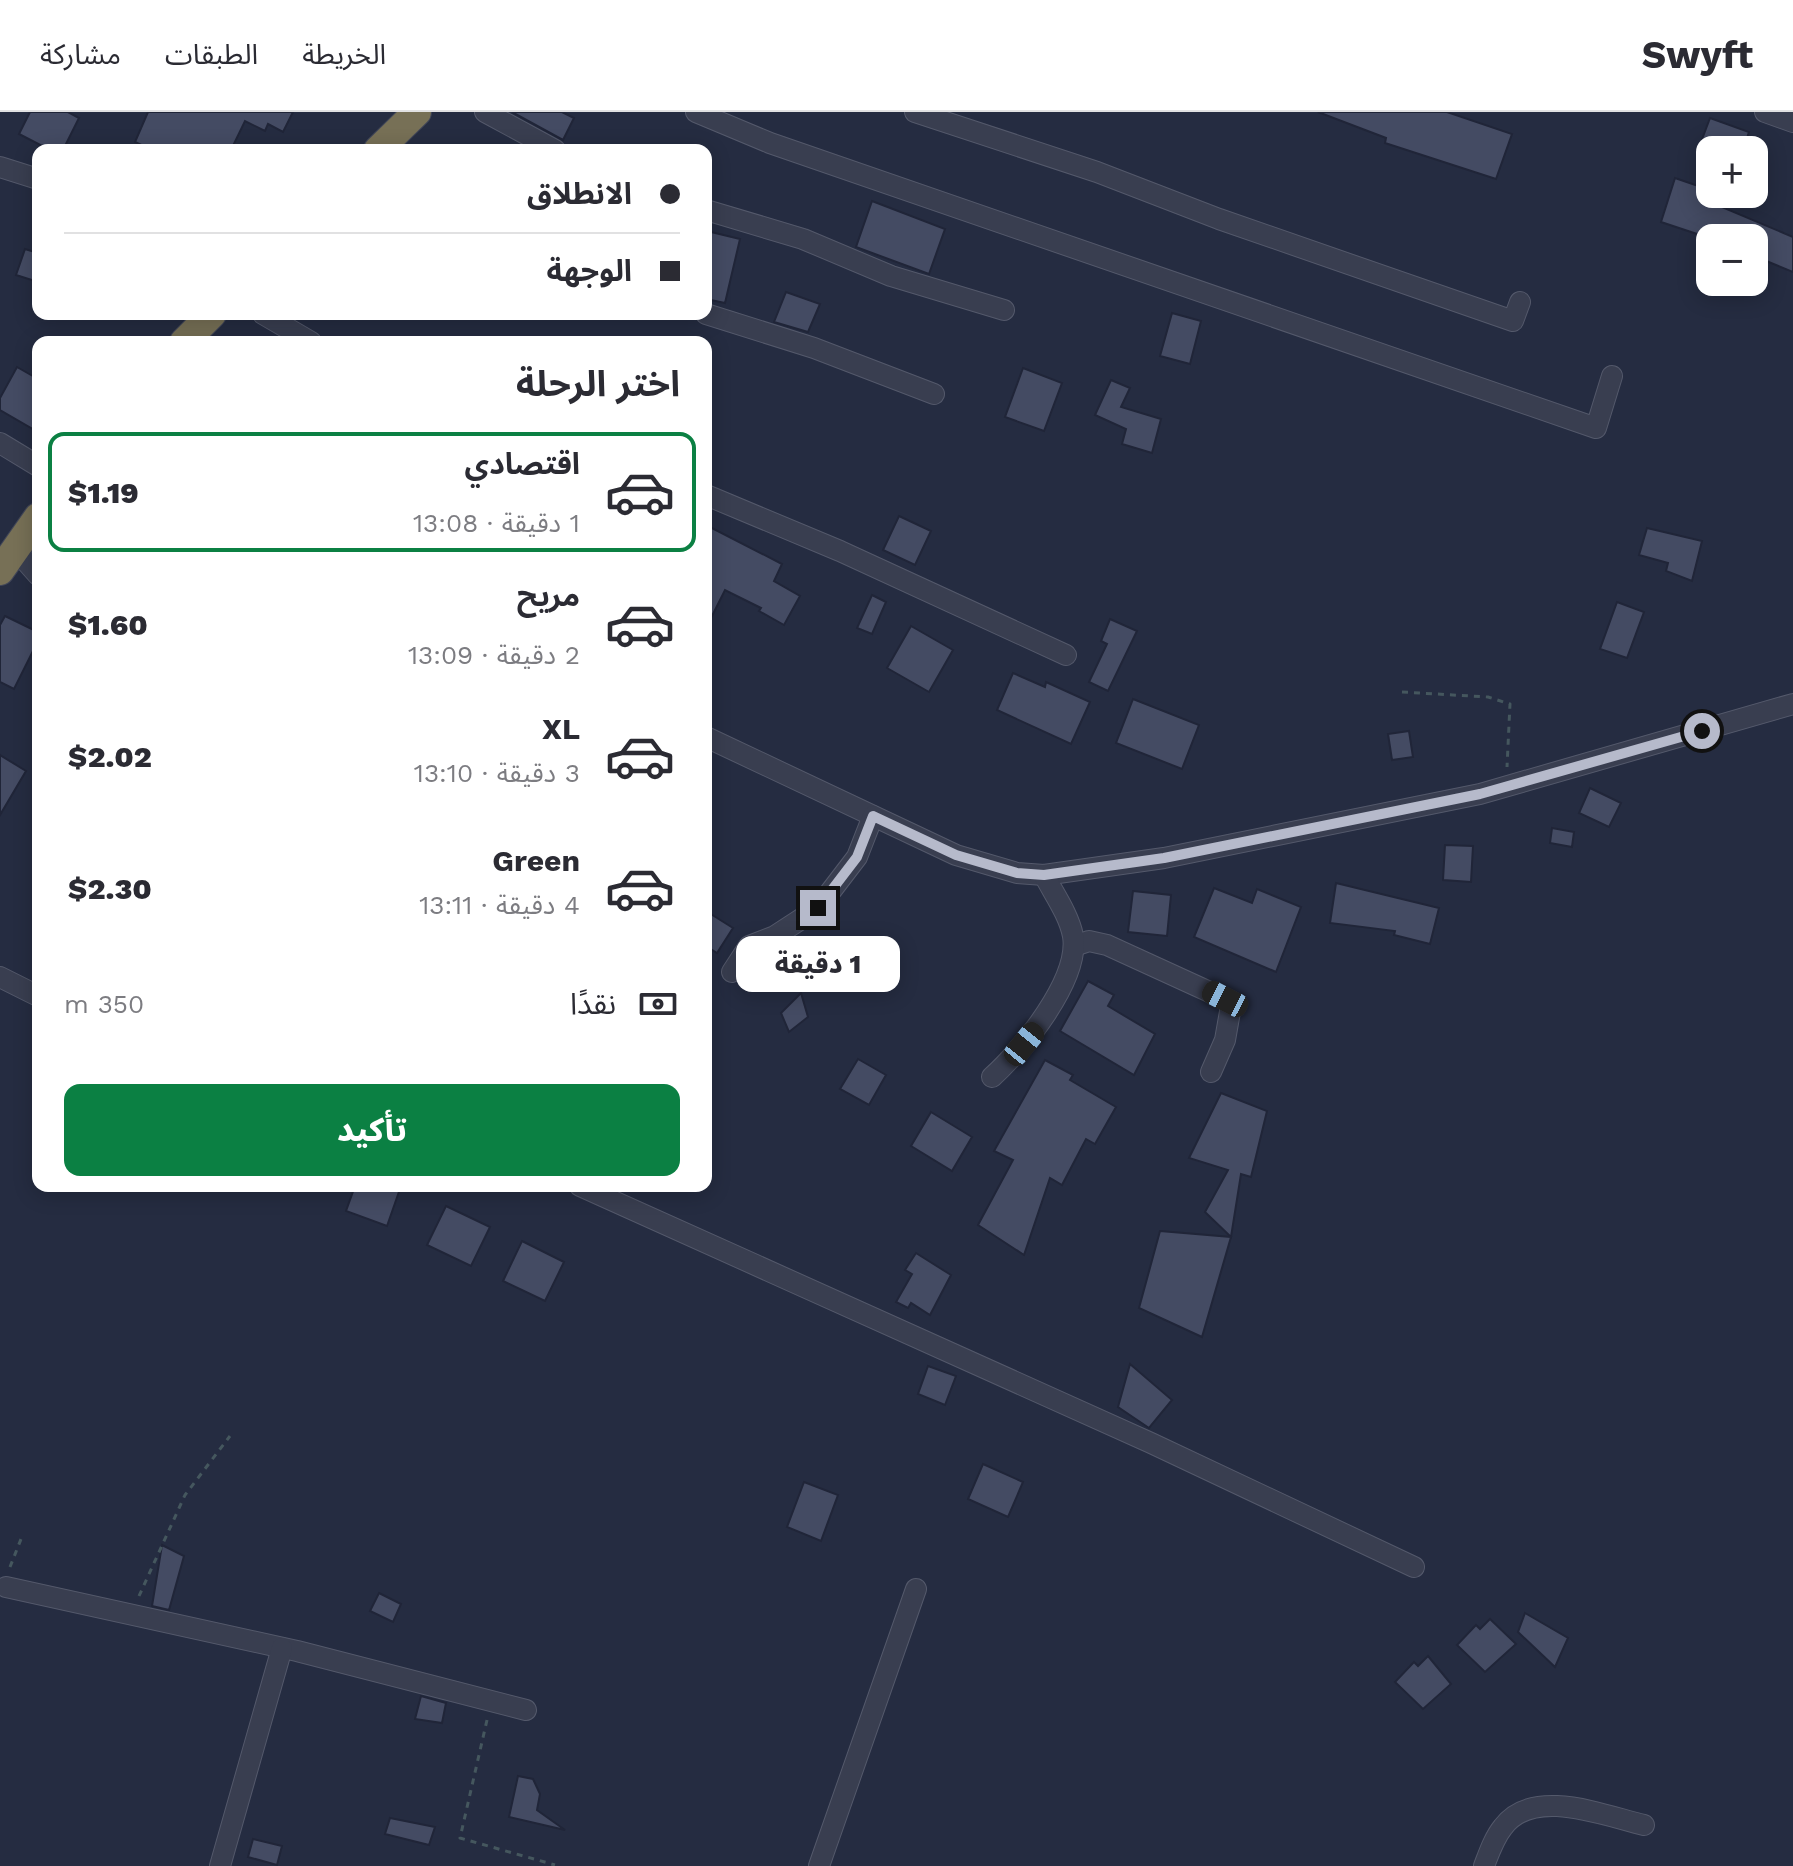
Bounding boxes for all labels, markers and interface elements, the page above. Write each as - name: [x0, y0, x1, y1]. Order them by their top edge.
- text: Swyft: [1642, 33, 1753, 77]
- text: مشاركة: [40, 38, 121, 71]
- text: الطبقات: [165, 38, 258, 71]
- text: الخريطة: [302, 38, 386, 71]
- map controls: [1696, 136, 1768, 296]
- button: +: [1696, 136, 1768, 208]
- text: الانطلاق: [527, 176, 632, 211]
- button: −: [1696, 224, 1768, 296]
- text: الوجهة: [547, 253, 632, 288]
- text: اختر الرحلة: [516, 363, 680, 405]
- text: اقتصادي: [465, 446, 580, 481]
- icon: car: [604, 456, 676, 528]
- text: $1.19: [68, 475, 139, 510]
- text: 1 دقيقة · 13:08: [413, 508, 580, 538]
- text: مريح: [517, 578, 580, 613]
- icon: car: [604, 588, 676, 660]
- text: $1.60: [68, 607, 148, 642]
- text: 2 دقيقة · 13:09: [408, 640, 580, 670]
- text: XL: [542, 711, 580, 746]
- route start: [1684, 713, 1720, 749]
- icon: car: [604, 720, 676, 792]
- text: $2.02: [68, 739, 152, 774]
- text: 3 دقيقة · 13:10: [414, 758, 580, 788]
- text: Green: [492, 843, 580, 878]
- icon: car: [604, 852, 676, 924]
- text: $2.30: [68, 871, 152, 906]
- text: 4 دقيقة · 13:11: [419, 890, 580, 920]
- route end: [800, 890, 836, 926]
- callout: 1 دقيقة: [736, 936, 900, 992]
- text: 1 دقيقة: [775, 949, 861, 979]
- car: [1198, 977, 1252, 1021]
- icon: cash: [636, 982, 680, 1026]
- text: نقدًا: [570, 986, 616, 1021]
- text: 350 m: [64, 989, 144, 1019]
- car: [1000, 1018, 1048, 1070]
- button: تأكيد: [64, 1084, 680, 1176]

